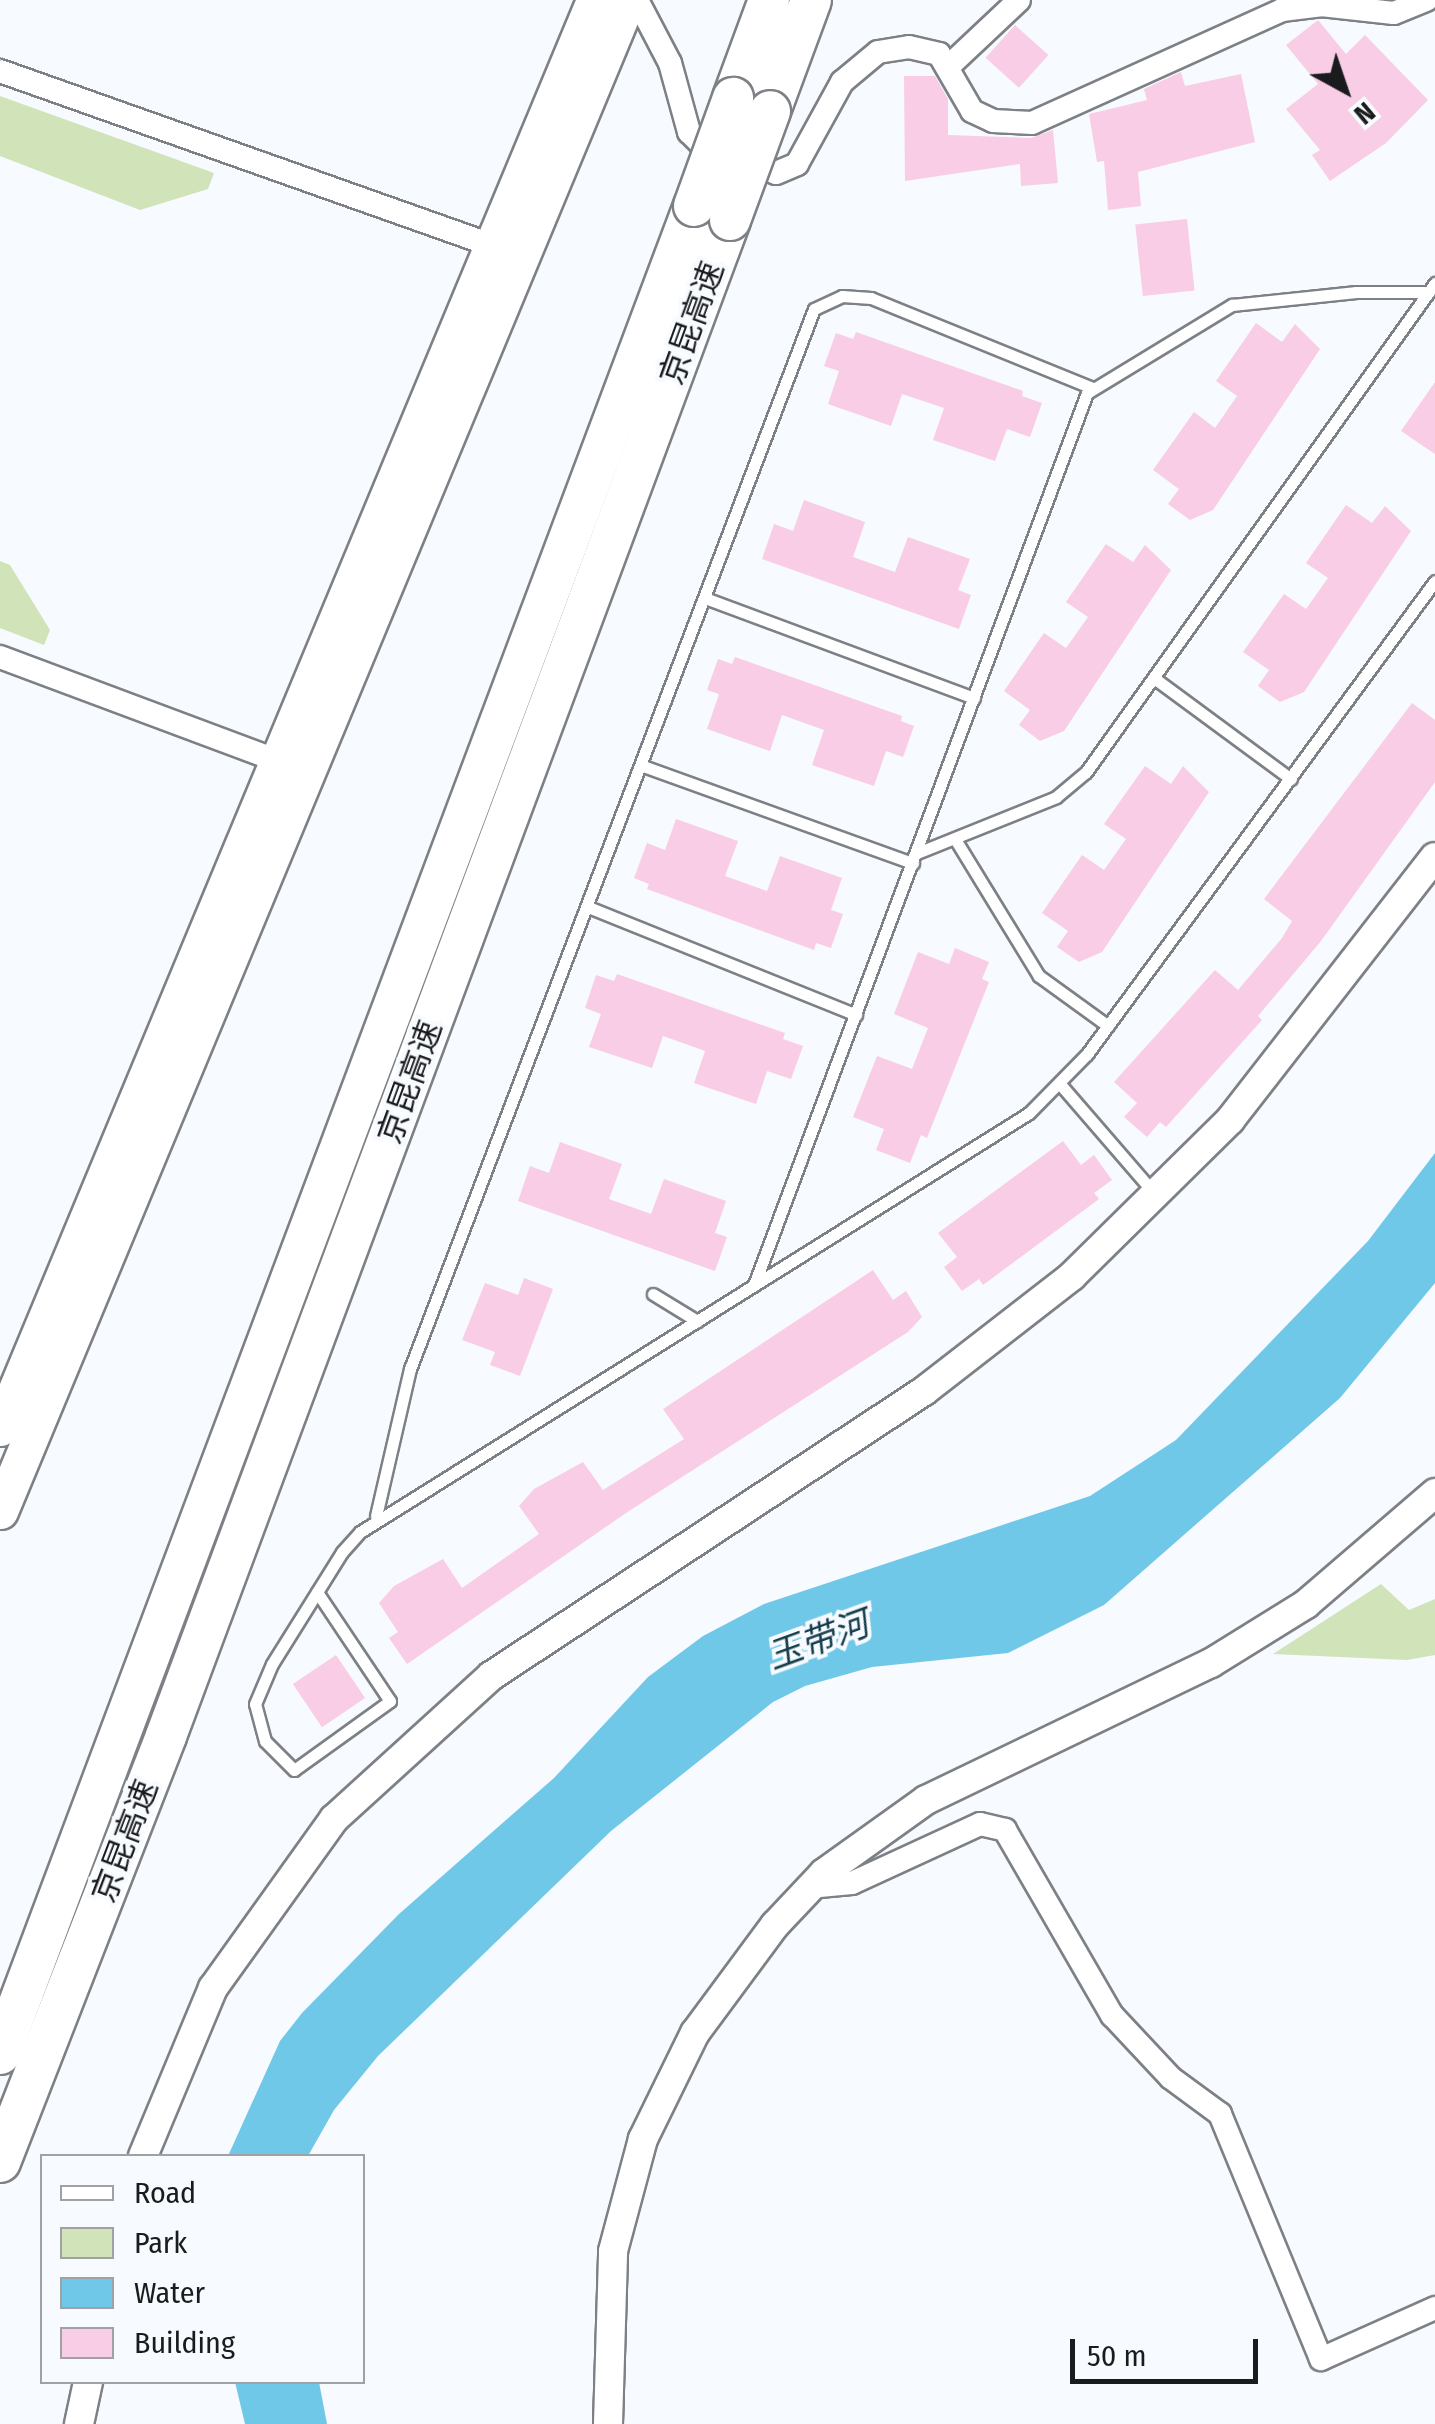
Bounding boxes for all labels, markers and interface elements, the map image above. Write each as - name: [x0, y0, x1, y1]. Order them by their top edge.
- north arrow: [1295, 40, 1395, 140]
- text: N: [1348, 95, 1382, 131]
- street label: 京昆高速: [652, 256, 732, 390]
- street label: 京昆高速: [370, 1015, 450, 1149]
- water label: 玉带河: [761, 1602, 875, 1678]
- street label: 京昆高速: [84, 1774, 166, 1908]
- legend: [40, 2154, 365, 2384]
- text: Road: [134, 2175, 196, 2211]
- text: Park: [134, 2225, 187, 2261]
- text: Water: [134, 2275, 205, 2311]
- scale bar: [1075, 2319, 1262, 2381]
- text: Building: [134, 2325, 235, 2361]
- text: 50 m: [1087, 2338, 1147, 2374]

